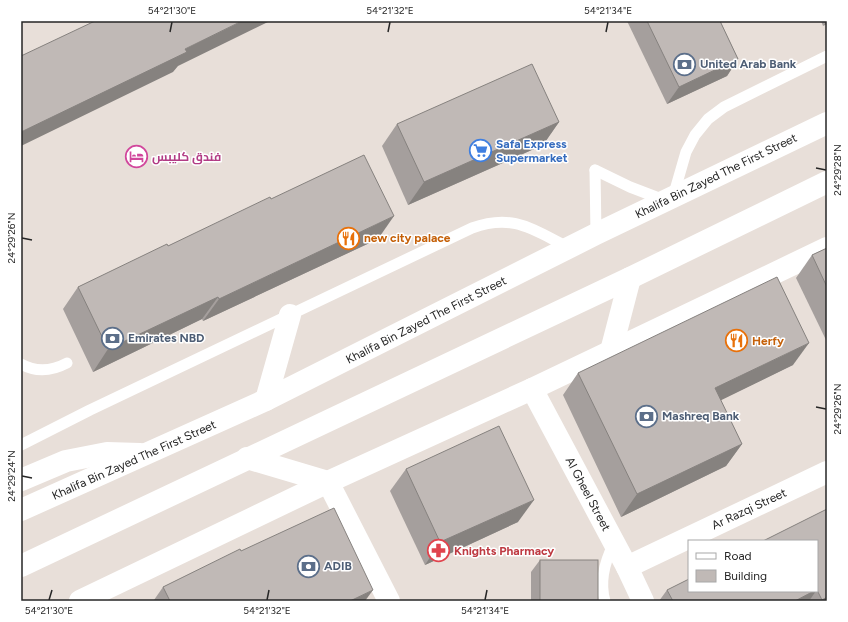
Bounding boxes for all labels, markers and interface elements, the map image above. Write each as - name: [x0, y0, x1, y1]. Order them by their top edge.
- text: 54°21'30"E: [148, 4, 196, 17]
- text: 54°21'32"E: [366, 4, 414, 17]
- text: 54°21'34"E: [584, 4, 632, 17]
- bank icon: United Arab Bank: [672, 51, 698, 77]
- place label: United Arab Bank: [700, 57, 797, 71]
- street label: Khalifa Bin Zayed The First Street: [633, 130, 800, 221]
- place label: Safa Express Supermarket: [496, 137, 568, 165]
- supermarket icon: Safa Express Supermarket: [467, 138, 493, 164]
- hotel icon: فندق كليبس: [124, 144, 150, 170]
- text: 24°29'28"N: [831, 144, 844, 196]
- place label: فندق كليبس: [152, 150, 221, 165]
- text: 24°29'26"N: [5, 213, 18, 263]
- restaurant icon: new city palace: [335, 225, 361, 251]
- place label: new city palace: [364, 231, 451, 245]
- street label: Khalifa Bin Zayed The First Street: [343, 273, 509, 367]
- bank icon: Emirates NBD: [100, 325, 126, 351]
- restaurant icon: Herfy: [724, 328, 750, 354]
- place label: Emirates NBD: [128, 331, 204, 345]
- place label: Herfy: [752, 334, 784, 348]
- text: 24°29'26"N: [831, 384, 844, 434]
- bank icon: Mashreq Bank: [634, 403, 660, 429]
- place label: Mashreq Bank: [662, 409, 740, 423]
- street label: Khalifa Bin Zayed The First Street: [50, 417, 219, 503]
- text: 24°29'24"N: [5, 450, 18, 502]
- street label: Al Gheel Street: [563, 455, 614, 534]
- street label: Ar Razqi Street: [709, 485, 789, 532]
- pharmacy icon: Knights Pharmacy: [426, 538, 452, 564]
- legend: [688, 540, 818, 592]
- place label: Knights Pharmacy: [454, 544, 554, 558]
- text: Road: [724, 549, 752, 563]
- bank icon: ADIB: [296, 553, 322, 579]
- place label: ADIB: [324, 559, 352, 573]
- text: Building: [724, 569, 767, 583]
- text: 54°21'30"E: [25, 604, 73, 617]
- text: 54°21'32"E: [243, 604, 291, 617]
- text: 54°21'34"E: [461, 604, 509, 617]

